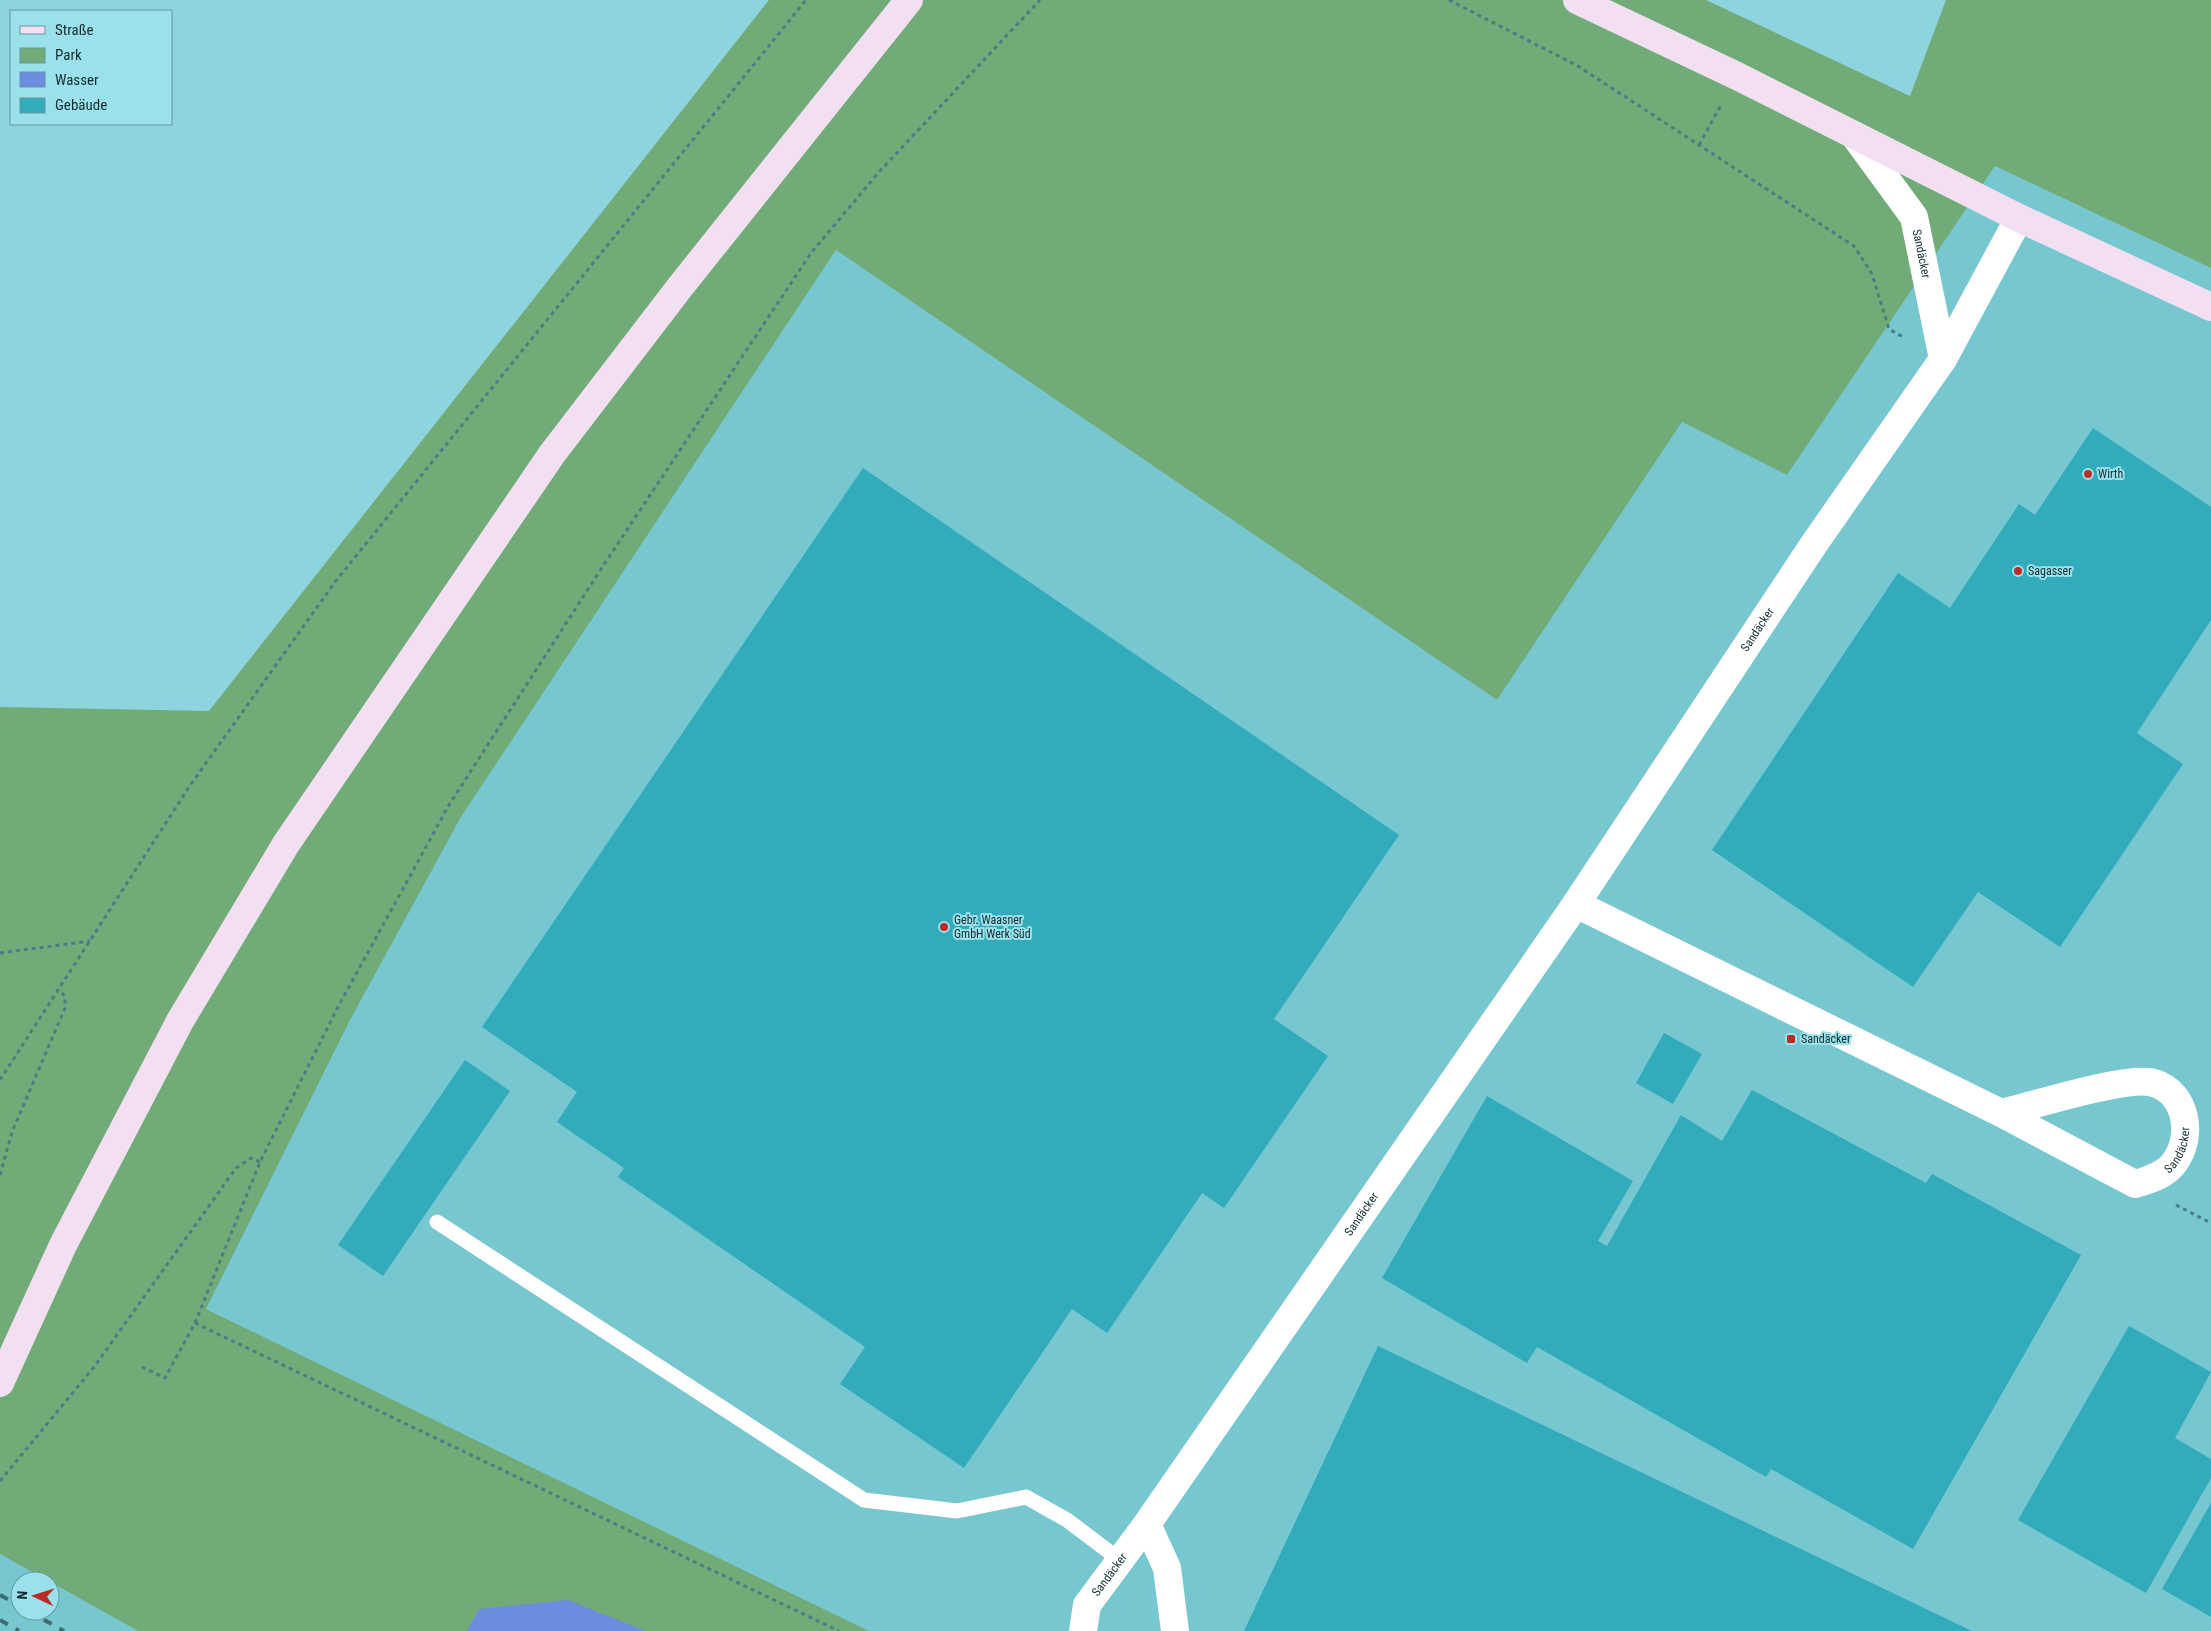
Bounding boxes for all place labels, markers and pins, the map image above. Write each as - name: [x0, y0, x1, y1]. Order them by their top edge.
- place label: Wirth: [2098, 467, 2123, 481]
- marker: Wirth: [2082, 468, 2094, 480]
- place label: Sagasser: [2028, 564, 2072, 578]
- marker: Sagasser: [2012, 565, 2024, 577]
- place label: Gebr. Waasner GmbH Werk Süd: [954, 913, 1031, 941]
- marker: Gebr. Waasner GmbH Werk Süd: [938, 921, 950, 933]
- place label: Sandäcker: [1801, 1032, 1851, 1046]
- marker: Sandäcker: [1785, 1033, 1797, 1045]

